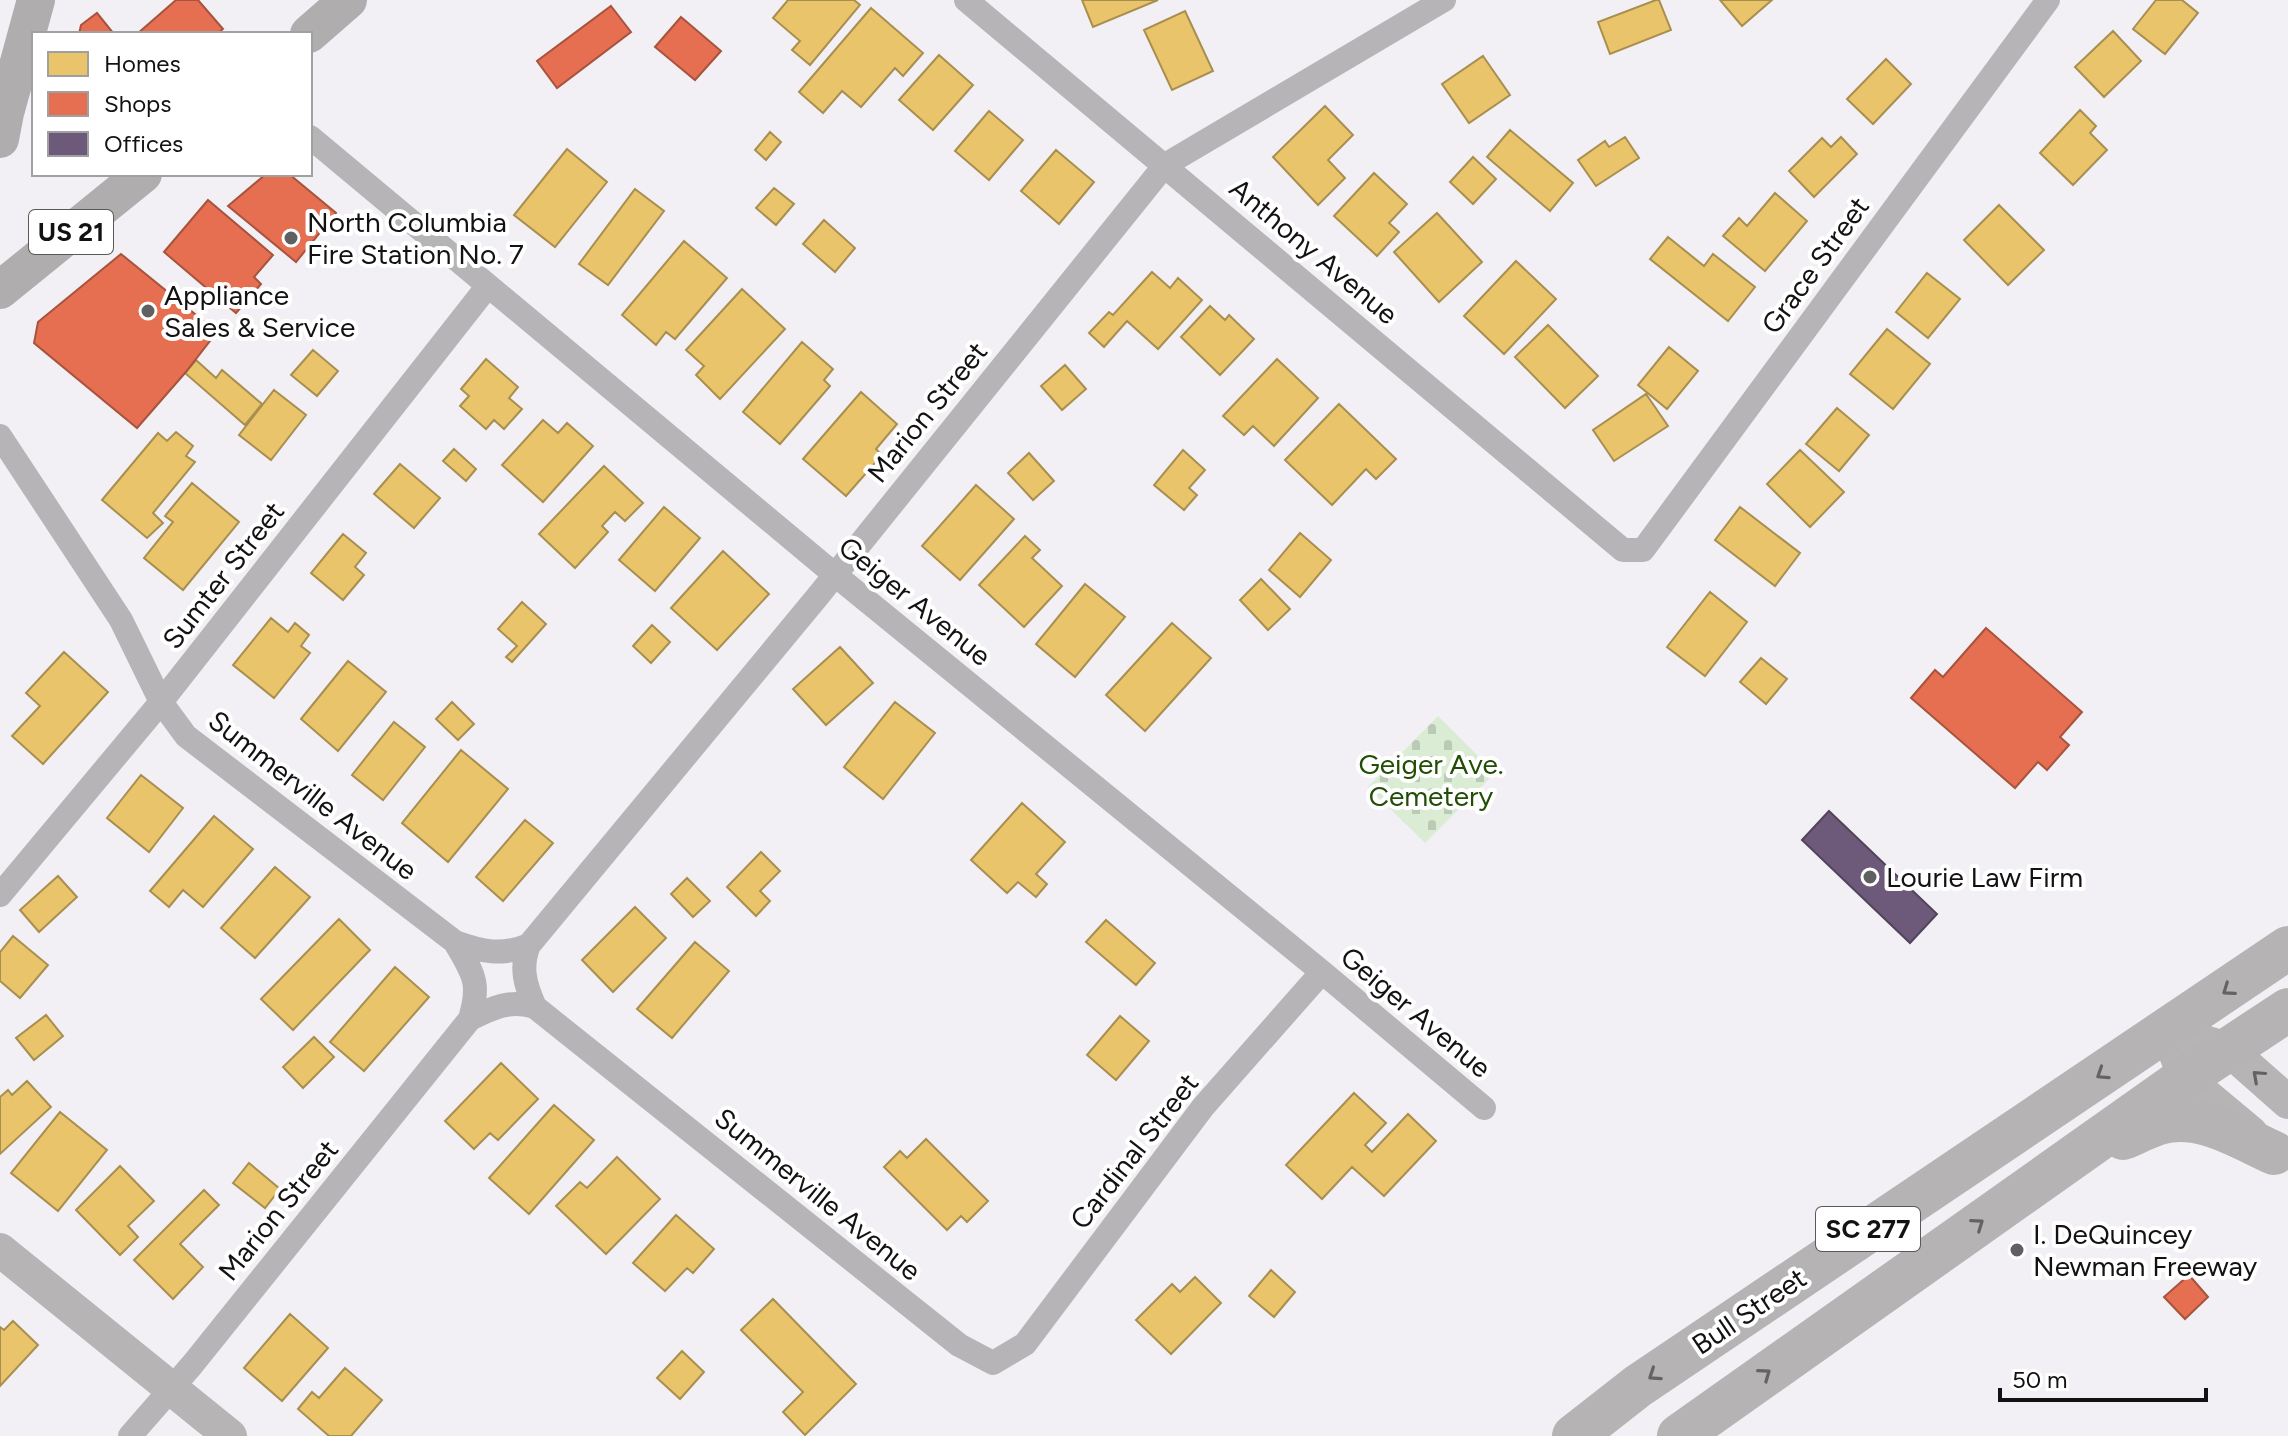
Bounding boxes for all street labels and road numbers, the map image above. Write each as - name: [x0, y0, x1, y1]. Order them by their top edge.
- street label: Anthony Avenue: [1223, 171, 1405, 331]
- street label: Grace Street: [1754, 190, 1876, 340]
- road number: US 21: [29, 210, 113, 254]
- street label: Marion Street: [860, 335, 994, 489]
- street label: Sumter Street: [155, 495, 291, 655]
- street label: Geiger Avenue: [832, 529, 998, 673]
- street label: Summerville Avenue: [202, 703, 424, 887]
- street label: Geiger Avenue: [1334, 939, 1498, 1085]
- street label: Cardinal Street: [1063, 1066, 1205, 1236]
- street label: Summerville Avenue: [708, 1100, 928, 1288]
- street label: Marion Street: [211, 1133, 345, 1287]
- road number: SC 277: [1816, 1207, 1920, 1251]
- street label: Bull Street: [1685, 1260, 1813, 1362]

